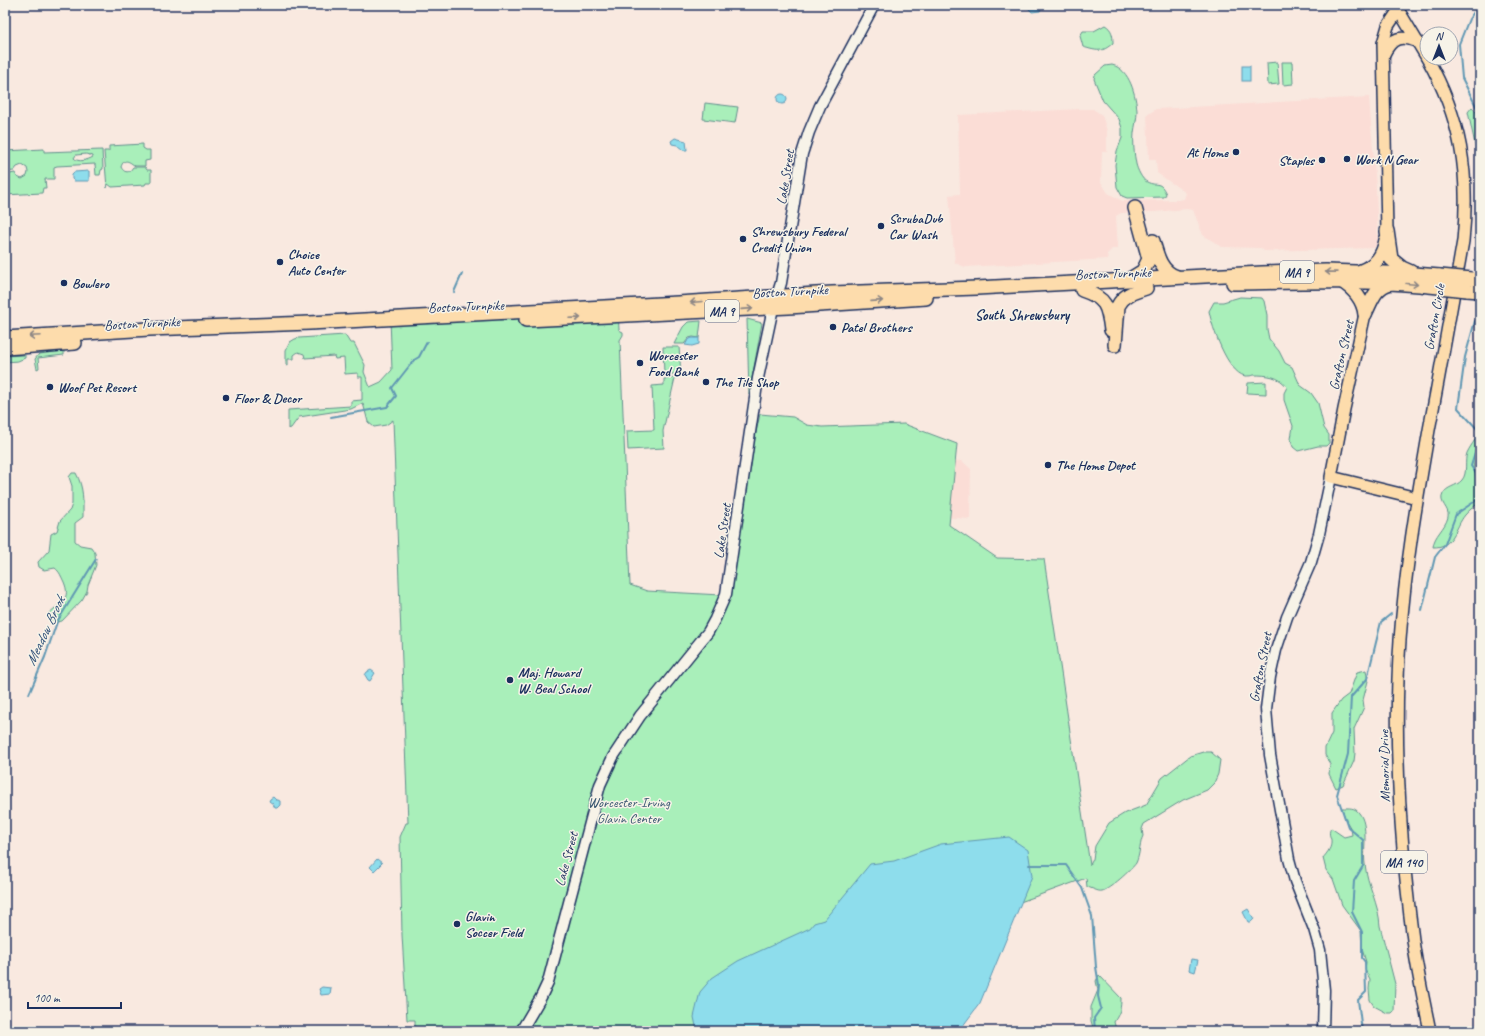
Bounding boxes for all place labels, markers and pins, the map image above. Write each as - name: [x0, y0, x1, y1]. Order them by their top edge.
- place label: At Home: [1186, 144, 1229, 161]
- marker: At Home: [1231, 147, 1241, 157]
- place label: Work N Gear: [1355, 151, 1420, 168]
- place label: Staples: [1279, 152, 1316, 169]
- marker: Work N Gear: [1342, 154, 1352, 164]
- marker: Staples: [1317, 155, 1327, 165]
- place label: ScrubaDub Car Wash: [889, 210, 944, 243]
- marker: ScrubaDub Car Wash: [876, 221, 886, 231]
- place label: Shrewsbury Federal Credit Union: [751, 223, 850, 256]
- marker: Shrewsbury Federal Credit Union: [738, 234, 748, 244]
- place label: Choice Auto Center: [288, 246, 347, 279]
- marker: Choice Auto Center: [275, 257, 285, 267]
- place label: Bowlero: [72, 275, 110, 292]
- marker: Bowlero: [59, 278, 69, 288]
- place label: Patel Brothers: [841, 319, 914, 336]
- marker: Patel Brothers: [828, 322, 838, 332]
- place label: Worcester Food Bank: [648, 347, 700, 380]
- marker: Worcester Food Bank: [635, 358, 645, 368]
- place label: The Tile Shop: [714, 374, 780, 391]
- marker: The Tile Shop: [701, 377, 711, 387]
- place label: Woof Pet Resort: [58, 379, 138, 396]
- marker: Woof Pet Resort: [45, 382, 55, 392]
- place label: Floor & Decor: [234, 390, 303, 407]
- marker: Floor & Decor: [221, 393, 231, 403]
- place label: The Home Depot: [1056, 457, 1136, 474]
- marker: The Home Depot: [1043, 460, 1053, 470]
- place label: Maj. Howard W. Beal School: [518, 664, 592, 697]
- marker: Maj. Howard W. Beal School: [505, 675, 515, 685]
- place label: Glavin Soccer Field: [465, 908, 525, 941]
- marker: Glavin Soccer Field: [452, 919, 462, 929]

